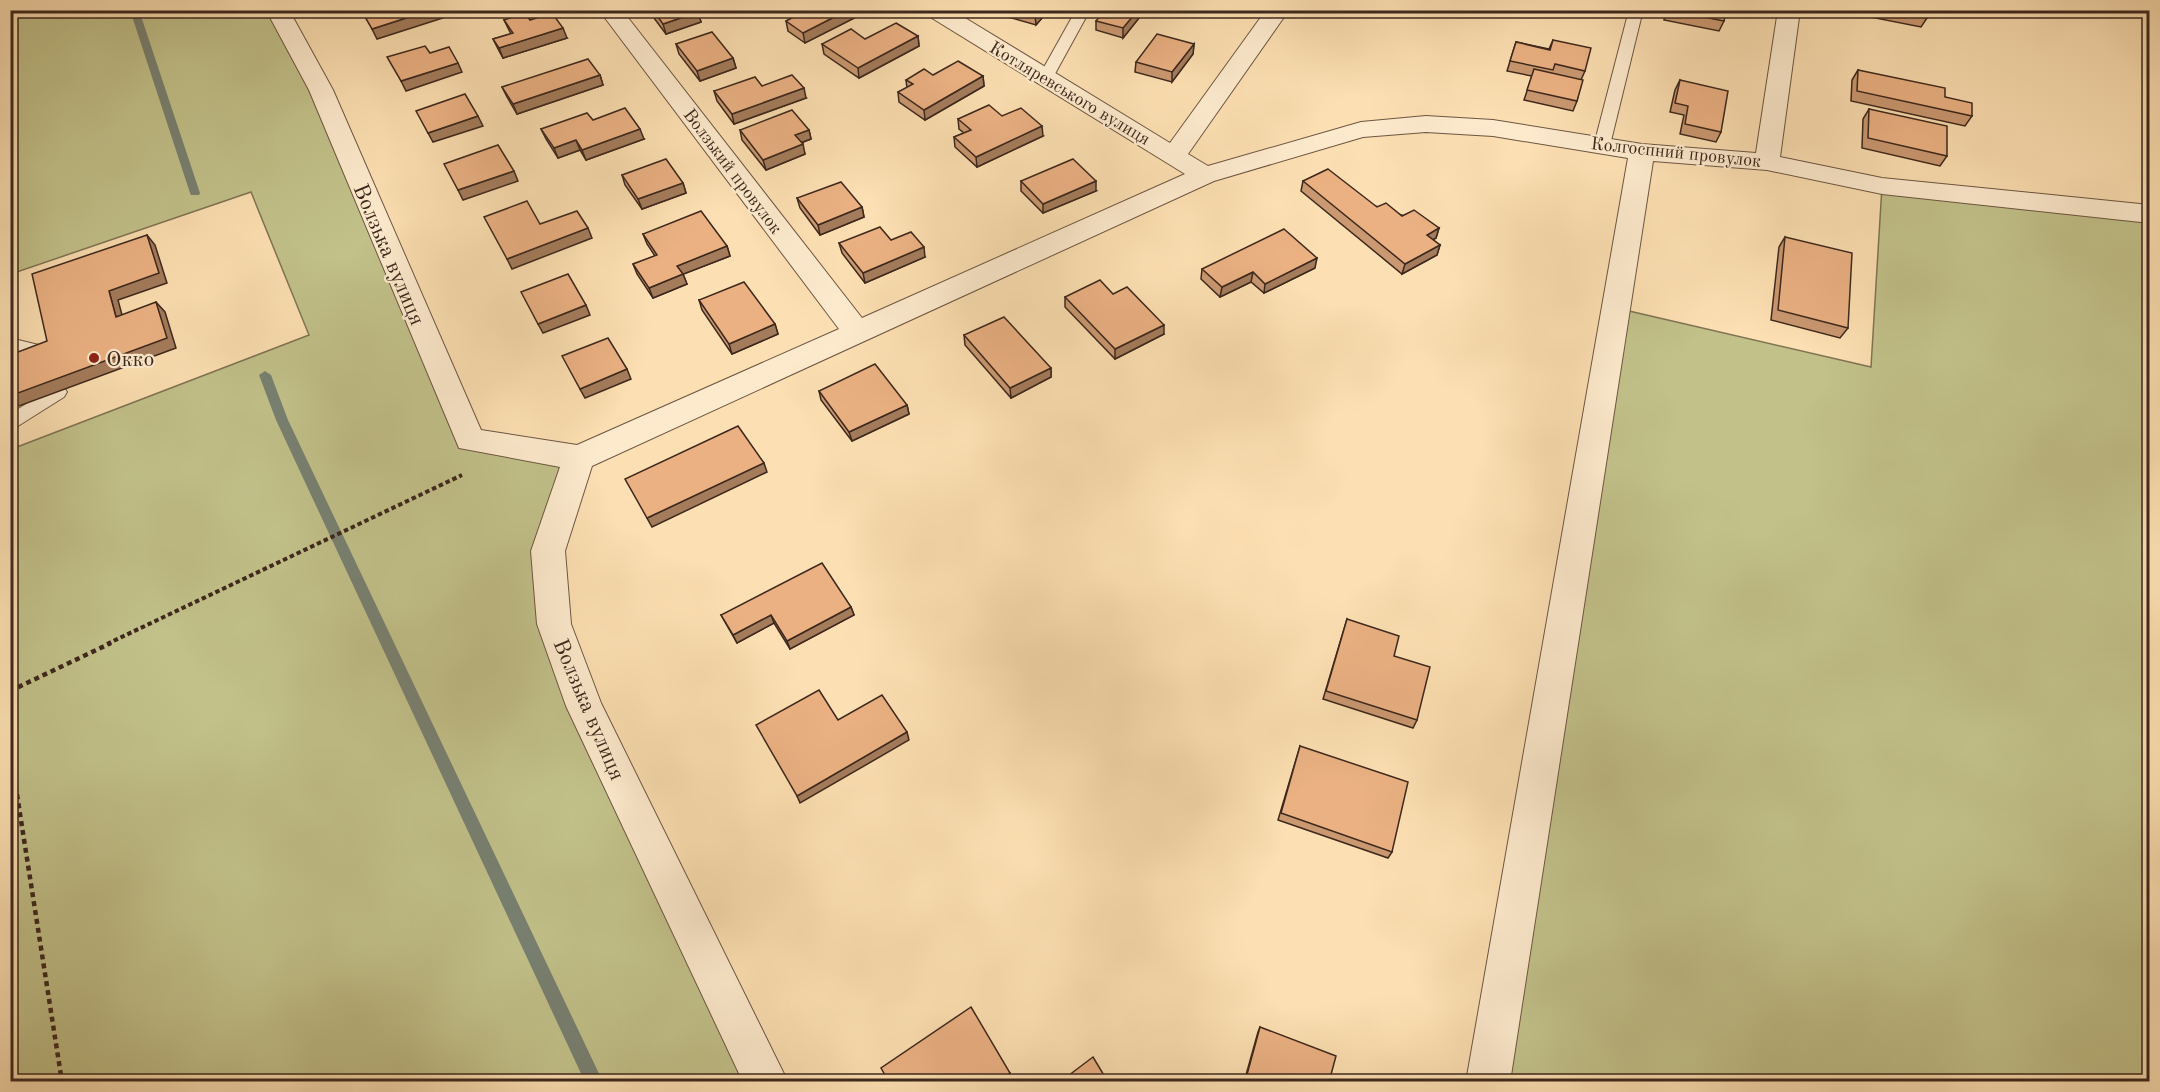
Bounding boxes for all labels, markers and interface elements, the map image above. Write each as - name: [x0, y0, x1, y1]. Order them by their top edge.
- street label: Котляревського вулиця: [986, 39, 1153, 149]
- street label: Волзький провулок: [679, 106, 785, 237]
- street label: Колгоспний провулок: [1590, 135, 1762, 171]
- street label: Волзька вулиця: [348, 181, 428, 329]
- place label: Окко: [106, 349, 154, 371]
- marker: Окко: [87, 351, 101, 365]
- street label: Волзька вулиця: [548, 636, 628, 784]

